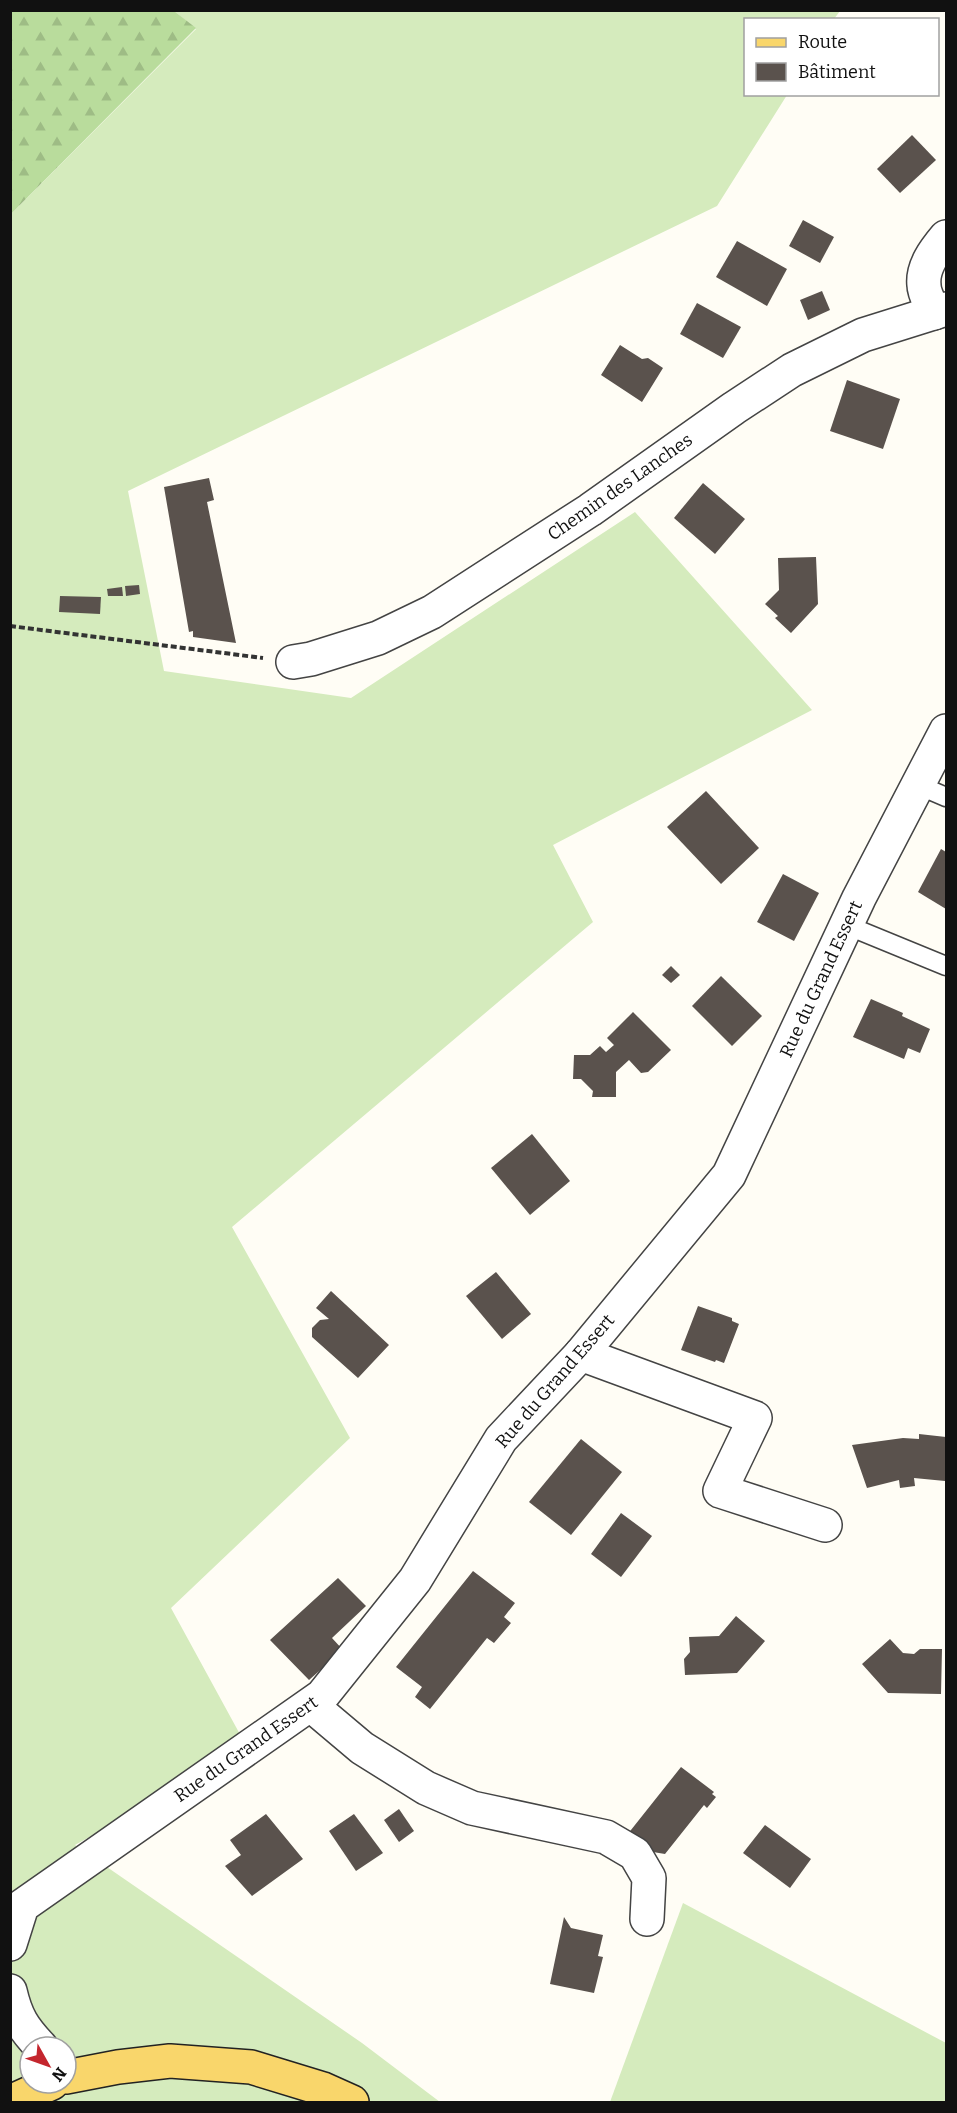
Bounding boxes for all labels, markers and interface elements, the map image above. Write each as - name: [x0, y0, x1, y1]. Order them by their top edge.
- legend: [744, 18, 939, 96]
- text: Route: [798, 31, 847, 53]
- text: Bâtiment: [798, 61, 876, 83]
- street label: Chemin des Lanches: [543, 429, 697, 545]
- street label: Rue du Grand Essert: [775, 897, 867, 1061]
- street label: Rue du Grand Essert: [491, 1309, 619, 1452]
- street label: Rue du Grand Essert: [170, 1691, 322, 1807]
- north arrow: [18, 2035, 78, 2095]
- text: N: [48, 2063, 70, 2085]

